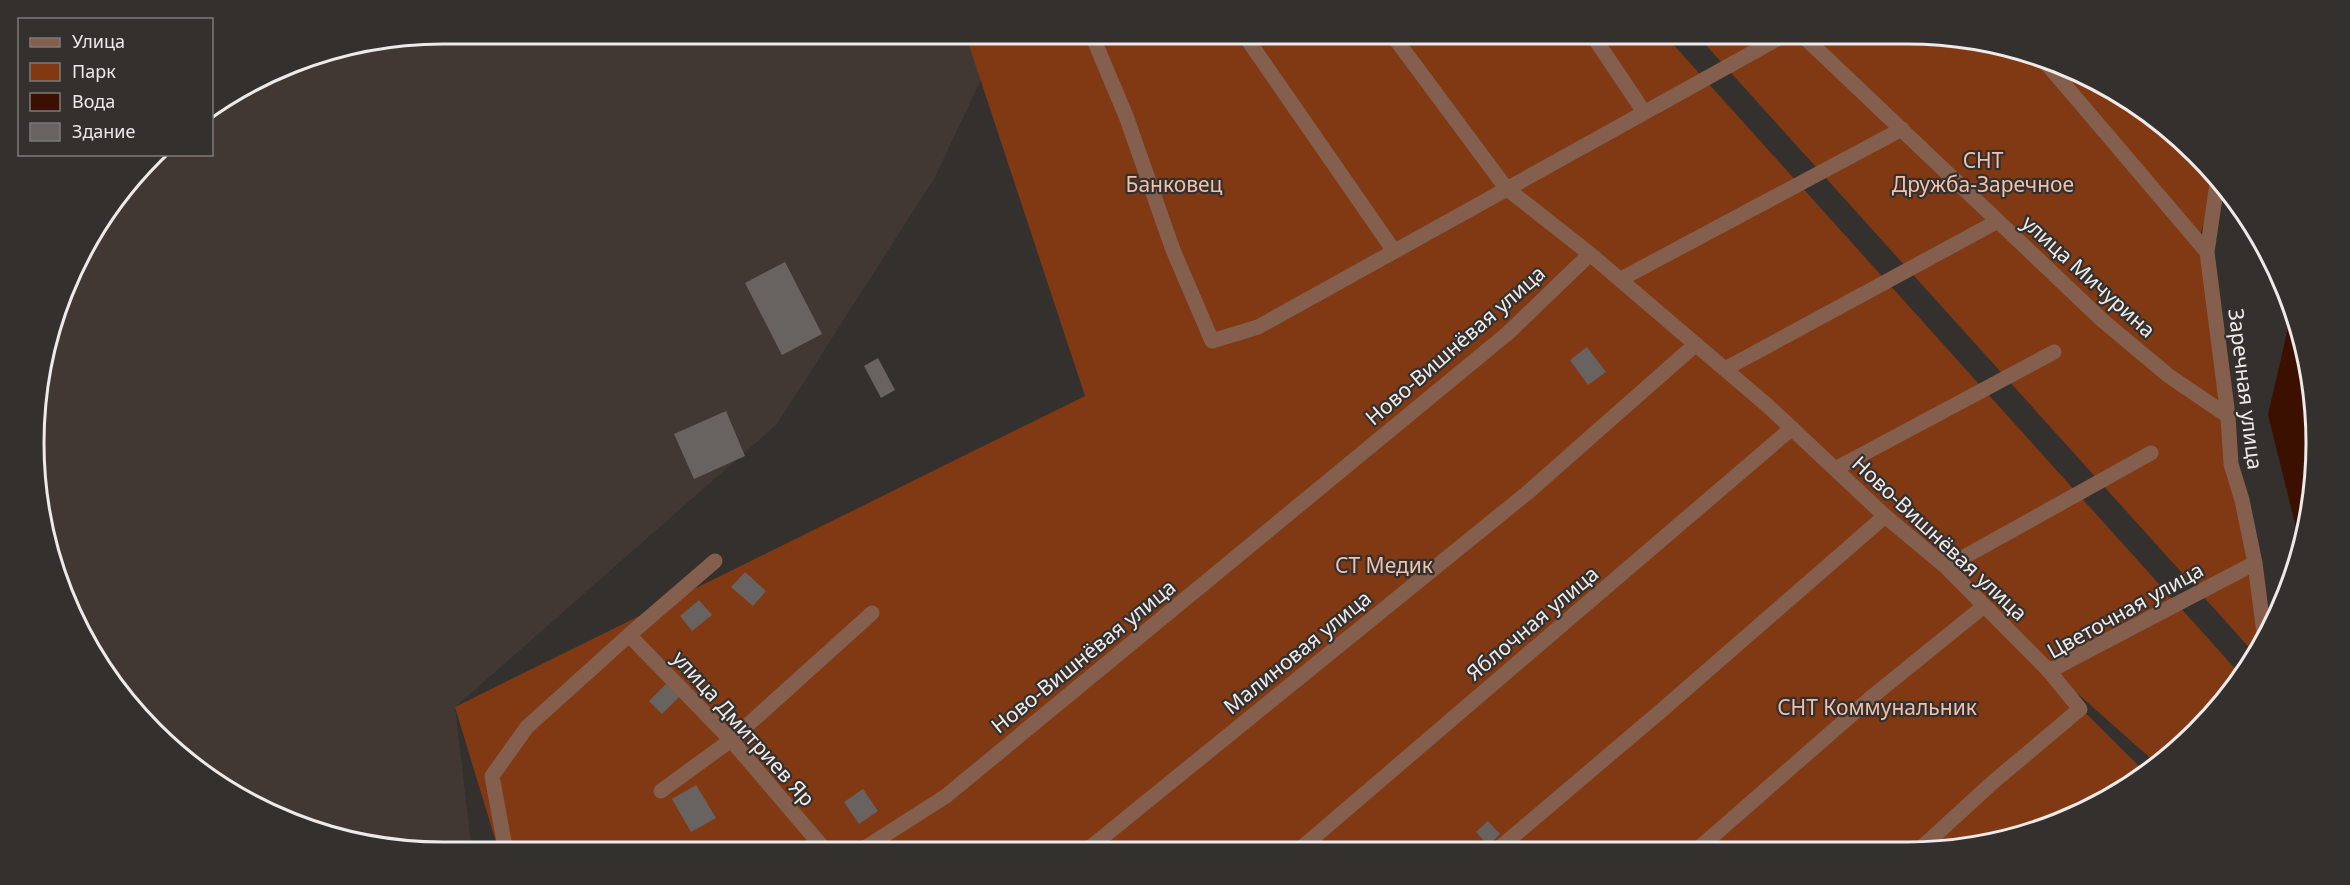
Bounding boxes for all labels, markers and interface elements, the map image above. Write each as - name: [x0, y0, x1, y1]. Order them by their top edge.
- legend: [18, 18, 213, 156]
- text: Улица: [72, 29, 125, 53]
- text: Парк: [72, 59, 116, 83]
- text: Вода: [72, 89, 115, 113]
- text: Здание: [72, 119, 136, 143]
- park label: СНТ Дружба-Заречное: [1892, 146, 2074, 198]
- park label: Банковец: [1126, 170, 1223, 198]
- street label: улица Мичурина: [2016, 209, 2162, 343]
- street label: Ново-Вишнёвая улица: [1359, 259, 1551, 431]
- street label: Заречная улица: [2222, 307, 2270, 471]
- street label: Ново-Вишнёвая улица: [1846, 449, 2034, 627]
- park label: СТ Медик: [1335, 551, 1433, 579]
- street label: Цветочная улица: [2042, 555, 2208, 665]
- street label: Яблочная улица: [1460, 559, 1604, 687]
- street label: Ново-Вишнёвая улица: [985, 573, 1181, 739]
- street label: Малиновая улица: [1217, 584, 1377, 720]
- street label: улица Дмитриев Яр: [667, 644, 821, 812]
- park label: СНТ Коммунальник: [1777, 693, 1977, 721]

